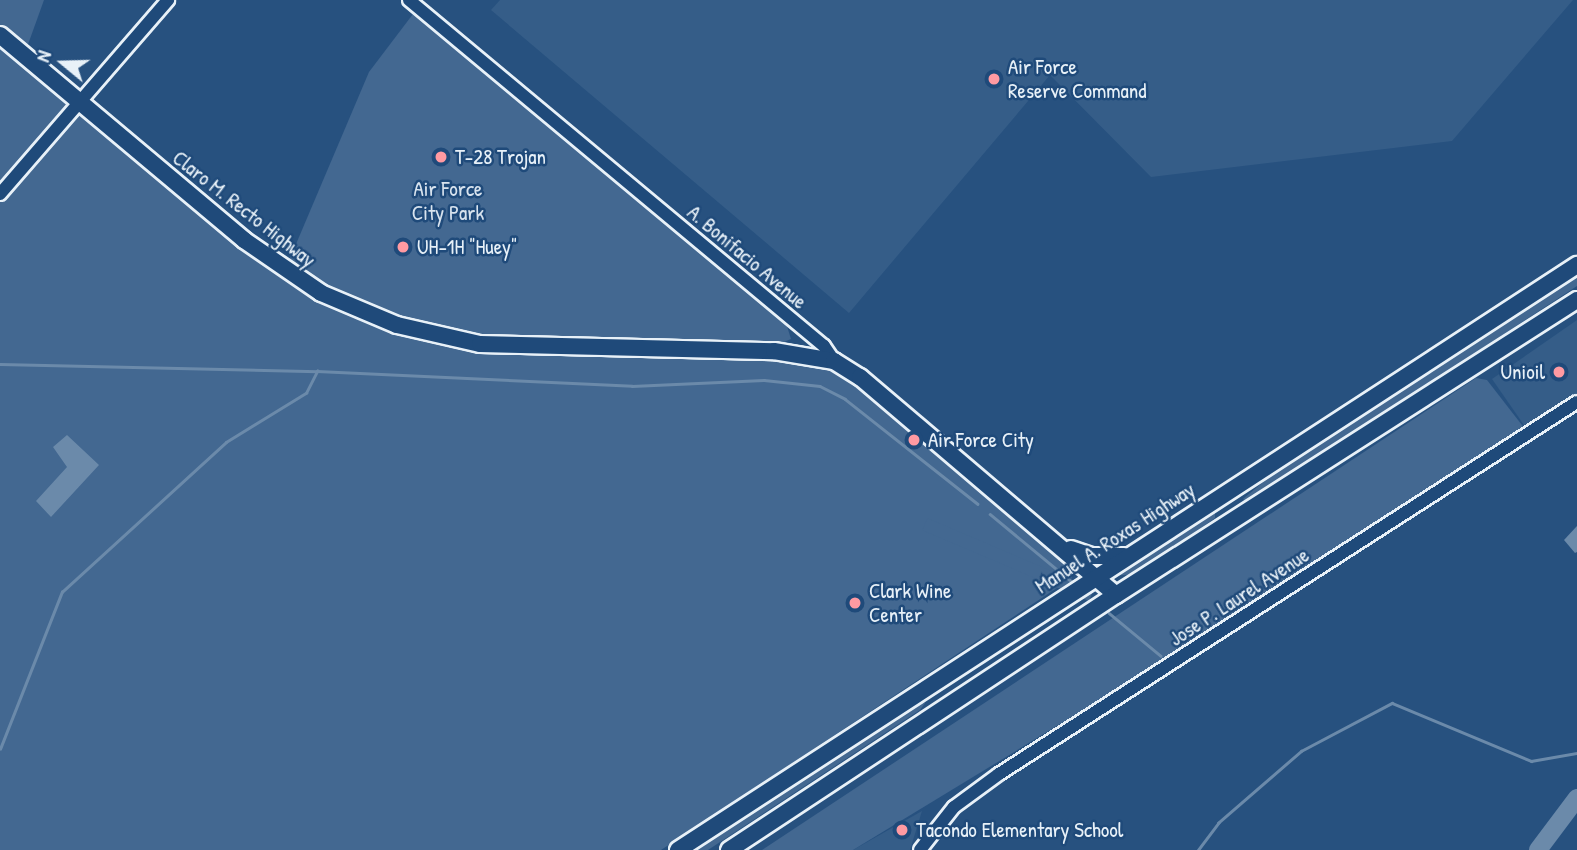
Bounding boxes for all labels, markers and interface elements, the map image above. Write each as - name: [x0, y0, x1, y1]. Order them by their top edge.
- north arrow: [28, 28, 98, 98]
- text: N: [29, 47, 57, 65]
- place label: Air Force Reserve Command: [1008, 54, 1146, 104]
- marker: Air Force Reserve Command: [986, 71, 1002, 87]
- place label: T-28 Trojan: [455, 144, 546, 170]
- street label: Claro M. Recto Highway: [167, 145, 321, 273]
- marker: T-28 Trojan: [433, 149, 449, 165]
- park label: Air Force City Park: [412, 176, 484, 226]
- street label: A. Bonifacio Avenue: [682, 200, 812, 314]
- place label: UH-1H "Huey": [417, 234, 517, 260]
- marker: UH-1H "Huey": [395, 239, 411, 255]
- place label: Unioil: [1501, 359, 1545, 385]
- marker: Unioil: [1551, 364, 1567, 380]
- place label: Air Force City: [928, 427, 1034, 453]
- marker: Air Force City: [906, 432, 922, 448]
- street label: Manuel A. Roxas Highway: [1031, 477, 1199, 599]
- street label: Jose P. Laurel Avenue: [1164, 542, 1314, 652]
- place label: Clark Wine Center: [869, 578, 951, 628]
- marker: Clark Wine Center: [847, 595, 863, 611]
- place label: Tacondo Elementary School: [916, 817, 1123, 843]
- marker: Tacondo Elementary School: [894, 822, 910, 838]

